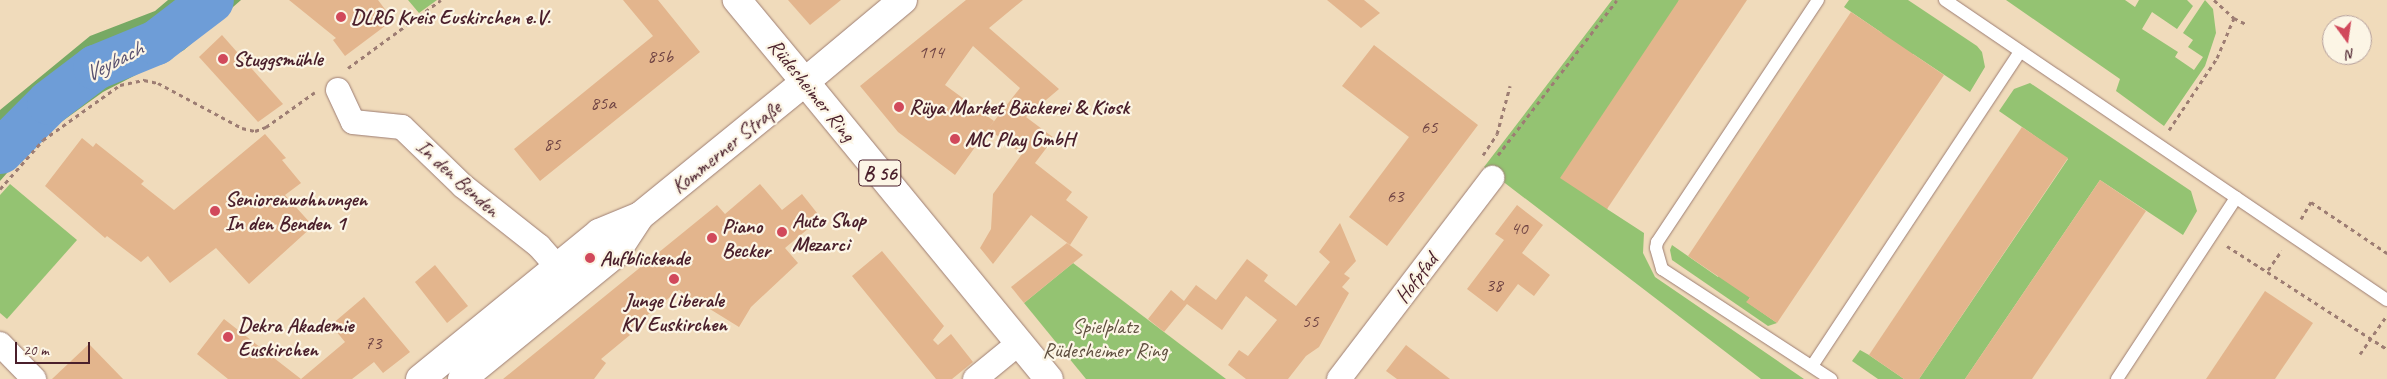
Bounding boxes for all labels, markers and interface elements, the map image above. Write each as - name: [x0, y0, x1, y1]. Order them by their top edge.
- place label: DLRG Kreis Euskirchen e.V.: [351, 4, 550, 30]
- marker: DLRG Kreis Euskirchen e.V.: [335, 11, 347, 23]
- north arrow: [2322, 15, 2372, 65]
- street label: Rüdesheimer Ring: [763, 34, 861, 146]
- water label: Veybach: [81, 36, 147, 88]
- house number: 114: [918, 42, 944, 64]
- text: N: [2344, 45, 2357, 63]
- place label: Stuggsmühle: [233, 46, 322, 72]
- house number: 85b: [647, 46, 673, 68]
- marker: Stuggsmühle: [217, 53, 229, 65]
- house number: 85a: [590, 93, 616, 115]
- place label: Rüya Market Bäckerei & Kiosk: [909, 94, 1130, 120]
- street label: Kommerner Straße: [666, 95, 786, 199]
- marker: Rüya Market Bäckerei & Kiosk: [893, 101, 905, 113]
- house number: 65: [1420, 117, 1438, 139]
- place label: MC Play GmbH: [965, 126, 1075, 152]
- marker: MC Play GmbH: [949, 133, 961, 145]
- street label: In den Benden: [411, 134, 505, 222]
- house number: 85: [543, 134, 561, 156]
- road number: B 56: [858, 156, 902, 190]
- place label: Seniorenwohnungen In den Benden 1: [225, 186, 367, 236]
- house number: 63: [1386, 186, 1404, 208]
- marker: Seniorenwohnungen In den Benden 1: [209, 205, 221, 217]
- place label: Auto Shop Mezarci: [792, 207, 866, 257]
- place label: Piano Becker: [722, 213, 770, 263]
- house number: 40: [1510, 218, 1528, 240]
- marker: Auto Shop Mezarci: [776, 226, 788, 238]
- marker: Piano Becker: [706, 232, 718, 244]
- place label: Aufblickende: [600, 245, 690, 271]
- street label: Hofpfad: [1389, 248, 1443, 308]
- marker: Aufblickende: [584, 252, 596, 264]
- marker: Junge Liberale KV Euskirchen: [668, 273, 680, 285]
- house number: 38: [1485, 275, 1503, 297]
- place label: Junge Liberale KV Euskirchen: [621, 287, 727, 337]
- house number: 55: [1301, 311, 1319, 333]
- place label: Dekra Akademie Euskirchen: [238, 312, 353, 362]
- park label: Spielplatz Rüdesheimer Ring: [1043, 313, 1167, 363]
- marker: Dekra Akademie Euskirchen: [222, 331, 234, 343]
- scale bar: [18, 332, 92, 364]
- house number: 73: [364, 333, 382, 355]
- text: 20 m: [23, 341, 49, 360]

